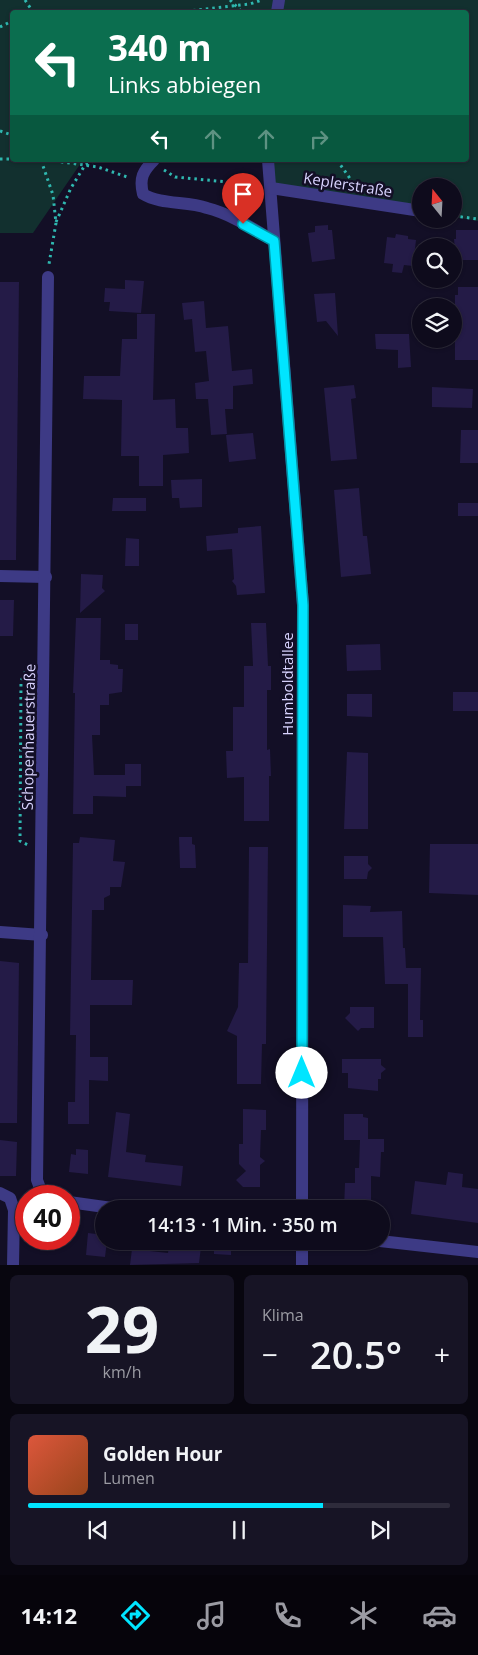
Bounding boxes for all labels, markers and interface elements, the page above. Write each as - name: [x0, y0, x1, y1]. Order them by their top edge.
- text: 340 m: [108, 24, 212, 71]
- icon: left: [25, 30, 90, 95]
- text: Links abbiegen: [108, 69, 261, 99]
- icon: left: [146, 125, 174, 153]
- icon: ahead: [199, 125, 227, 153]
- icon: ahead: [252, 125, 280, 153]
- icon: right: [305, 125, 333, 153]
- street label: Keplerstraße: [302, 167, 394, 201]
- pin: [222, 173, 264, 224]
- north arrow: [412, 178, 462, 228]
- map controls: [412, 178, 462, 348]
- icon: arrive: [229, 180, 257, 208]
- button: search: [412, 238, 462, 288]
- button: layers: [412, 298, 462, 348]
- street label: Humboldtallee: [277, 632, 297, 736]
- street label: Schopenhauerstraße: [17, 664, 39, 810]
- position arrow: [275, 1046, 327, 1098]
- speed limit sign: 40: [15, 1185, 80, 1250]
- text: 14:13 · 1 Min. · 350 m: [147, 1212, 338, 1238]
- text: 29: [85, 1284, 159, 1372]
- text: Klima: [262, 1304, 304, 1326]
- text: 20.5°: [310, 1328, 402, 1380]
- text: −: [262, 1335, 278, 1373]
- text: +: [434, 1335, 450, 1373]
- text: km/h: [103, 1361, 141, 1383]
- text: Golden Hour: [103, 1441, 222, 1467]
- text: Lumen: [103, 1467, 155, 1489]
- icon: previous: [84, 1516, 112, 1544]
- icon: pause: [225, 1516, 253, 1544]
- icon: next: [366, 1516, 394, 1544]
- icon: directions: [118, 1598, 153, 1633]
- icon: music: [194, 1598, 229, 1633]
- icon: phone: [270, 1598, 305, 1633]
- icon: climate: [346, 1598, 381, 1633]
- icon: car: [422, 1598, 457, 1633]
- text: 14:12: [21, 1600, 77, 1630]

